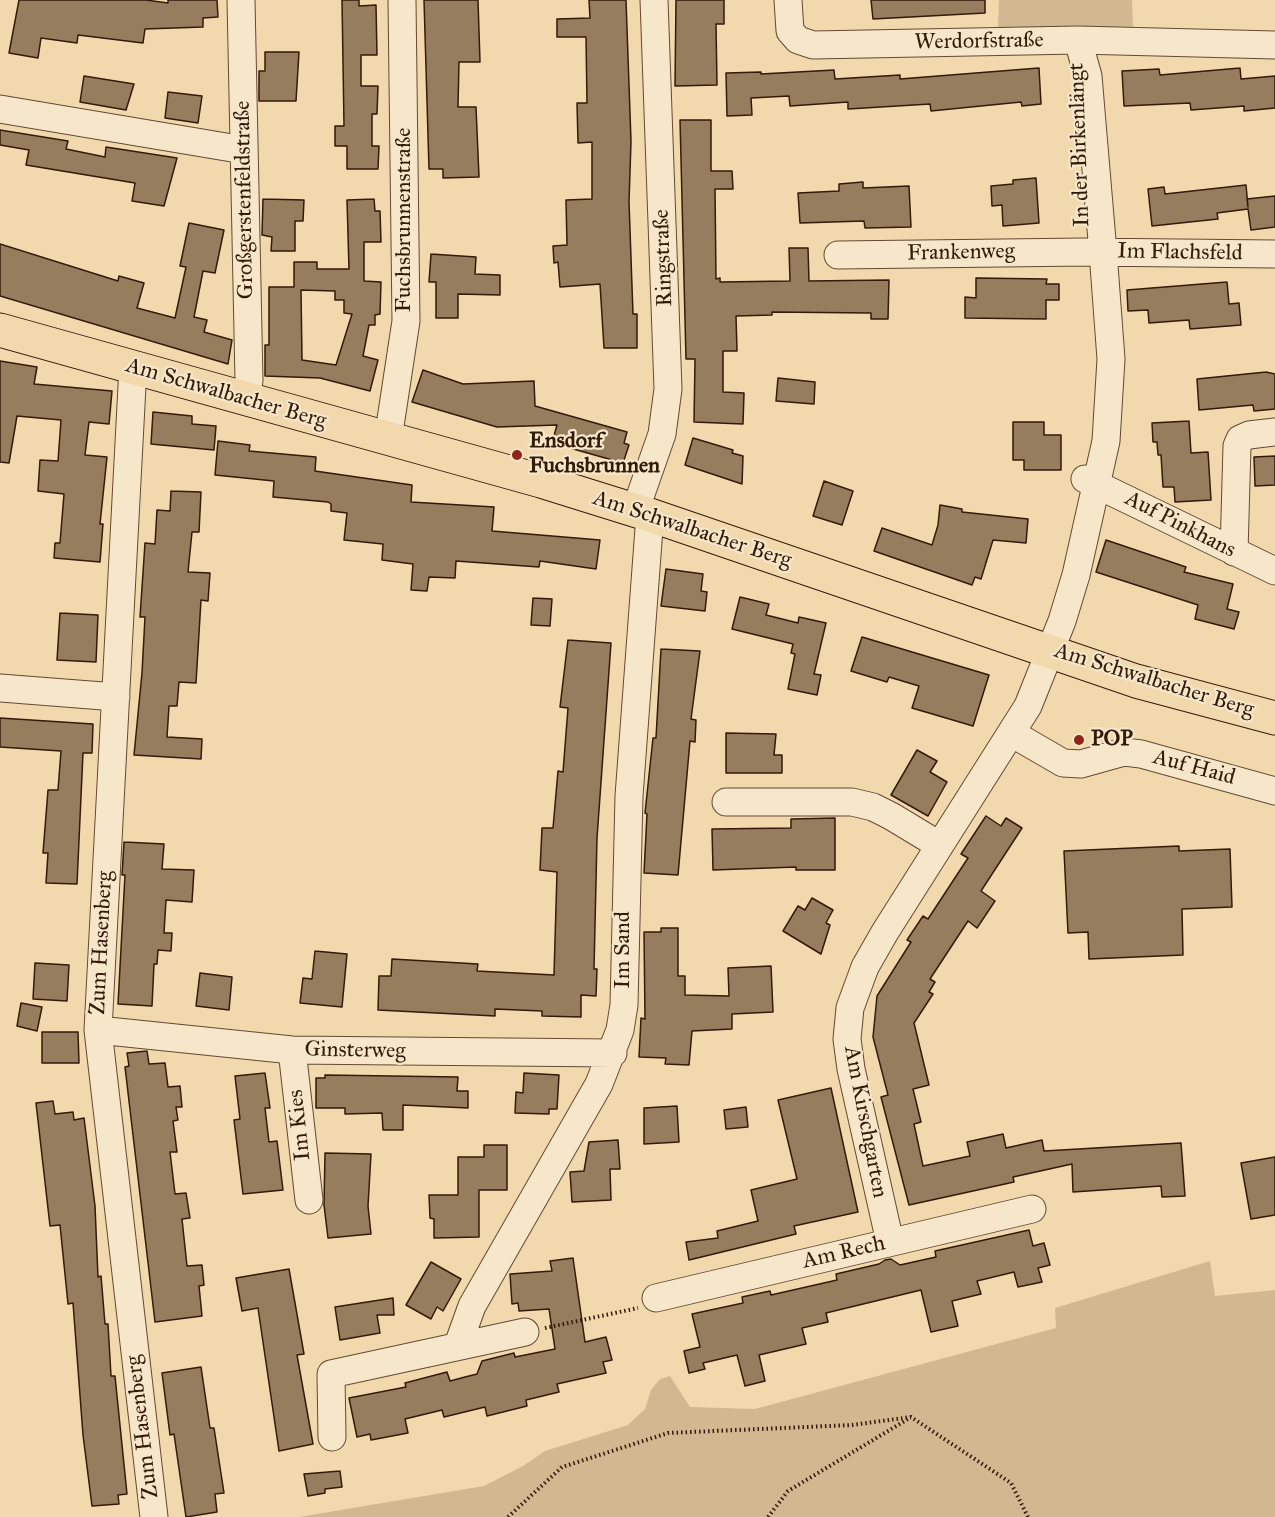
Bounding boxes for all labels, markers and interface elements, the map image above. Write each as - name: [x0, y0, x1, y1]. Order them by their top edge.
- street label: Werdorfstraße: [914, 28, 1044, 56]
- street label: In der Birkenlängt: [1064, 63, 1096, 227]
- street label: Großgerstenfeldstraße: [230, 100, 260, 300]
- street label: Fuchsbrunnenstraße: [392, 128, 418, 312]
- street label: Ringstraße: [649, 209, 679, 307]
- street label: Frankenweg: [907, 239, 1015, 267]
- street label: Im Flachsfeld: [1117, 239, 1243, 267]
- street label: Am Schwalbacher Berg: [123, 353, 329, 435]
- place label: Ensdorf Fuchsbrunnen: [529, 429, 660, 481]
- marker: Ensdorf Fuchsbrunnen: [510, 448, 524, 462]
- street label: Am Schwalbacher Berg: [589, 485, 795, 575]
- street label: Auf Pinkhans: [1120, 486, 1240, 564]
- street label: Am Schwalbacher Berg: [1051, 638, 1257, 724]
- place label: POP: [1091, 727, 1133, 753]
- marker: POP: [1072, 733, 1086, 747]
- street label: Auf Haid: [1150, 744, 1238, 792]
- street label: Zum Hasenberg: [85, 870, 119, 1016]
- street label: Im Sand: [611, 911, 637, 989]
- street label: Ginsterweg: [304, 1037, 406, 1065]
- street label: Am Kirschgarten: [837, 1044, 893, 1200]
- street label: Im Kies: [283, 1088, 317, 1162]
- street label: Am Rech: [800, 1231, 888, 1275]
- street label: Zum Hasenberg: [121, 1354, 165, 1500]

